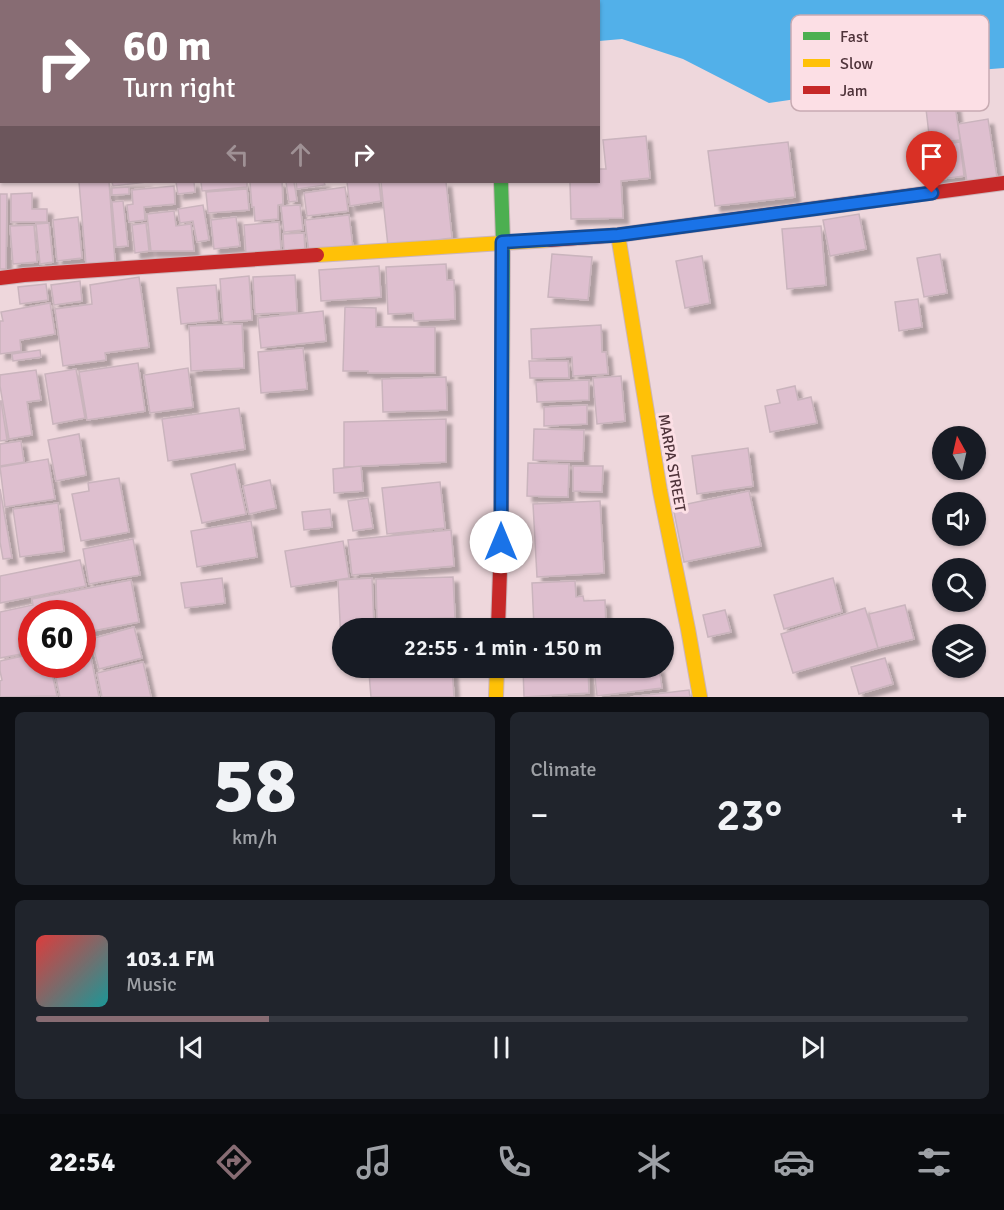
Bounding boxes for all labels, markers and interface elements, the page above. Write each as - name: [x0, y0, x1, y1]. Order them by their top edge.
- legend: [791, 15, 989, 111]
- text: 60 m: [123, 21, 212, 72]
- icon: right: [24, 24, 102, 102]
- text: Fast: [840, 27, 869, 47]
- text: Slow: [840, 54, 874, 74]
- text: Turn right: [123, 72, 236, 105]
- text: Jam: [840, 81, 868, 101]
- pin: [906, 131, 957, 193]
- icon: left: [221, 138, 254, 171]
- icon: ahead: [284, 138, 317, 171]
- icon: right: [347, 138, 380, 171]
- icon: arrive: [915, 140, 948, 173]
- street label: MARPA STREET: [655, 413, 690, 514]
- north arrow: [932, 426, 986, 480]
- map controls: [932, 426, 986, 678]
- button: sound: [932, 492, 986, 546]
- position arrow: [469, 510, 533, 574]
- button: search: [932, 558, 986, 612]
- speed limit sign: 60: [18, 600, 96, 678]
- button: layers: [932, 624, 986, 678]
- text: 22:55 · 1 min · 150 m: [404, 634, 602, 661]
- text: 58: [213, 738, 297, 834]
- text: Climate: [531, 757, 596, 782]
- text: 23°: [716, 788, 782, 843]
- text: −: [531, 795, 548, 836]
- text: +: [950, 795, 968, 836]
- text: km/h: [232, 825, 277, 850]
- text: 103.1 FM: [126, 945, 215, 972]
- text: Music: [126, 972, 177, 997]
- icon: previous: [175, 1031, 208, 1064]
- icon: pause: [485, 1031, 518, 1064]
- icon: next: [796, 1031, 829, 1064]
- icon: directions: [213, 1141, 255, 1183]
- icon: music: [353, 1141, 395, 1183]
- icon: phone: [493, 1141, 535, 1183]
- icon: climate: [633, 1141, 675, 1183]
- icon: car: [773, 1141, 815, 1183]
- icon: filters: [913, 1141, 955, 1183]
- text: 22:54: [49, 1146, 115, 1179]

